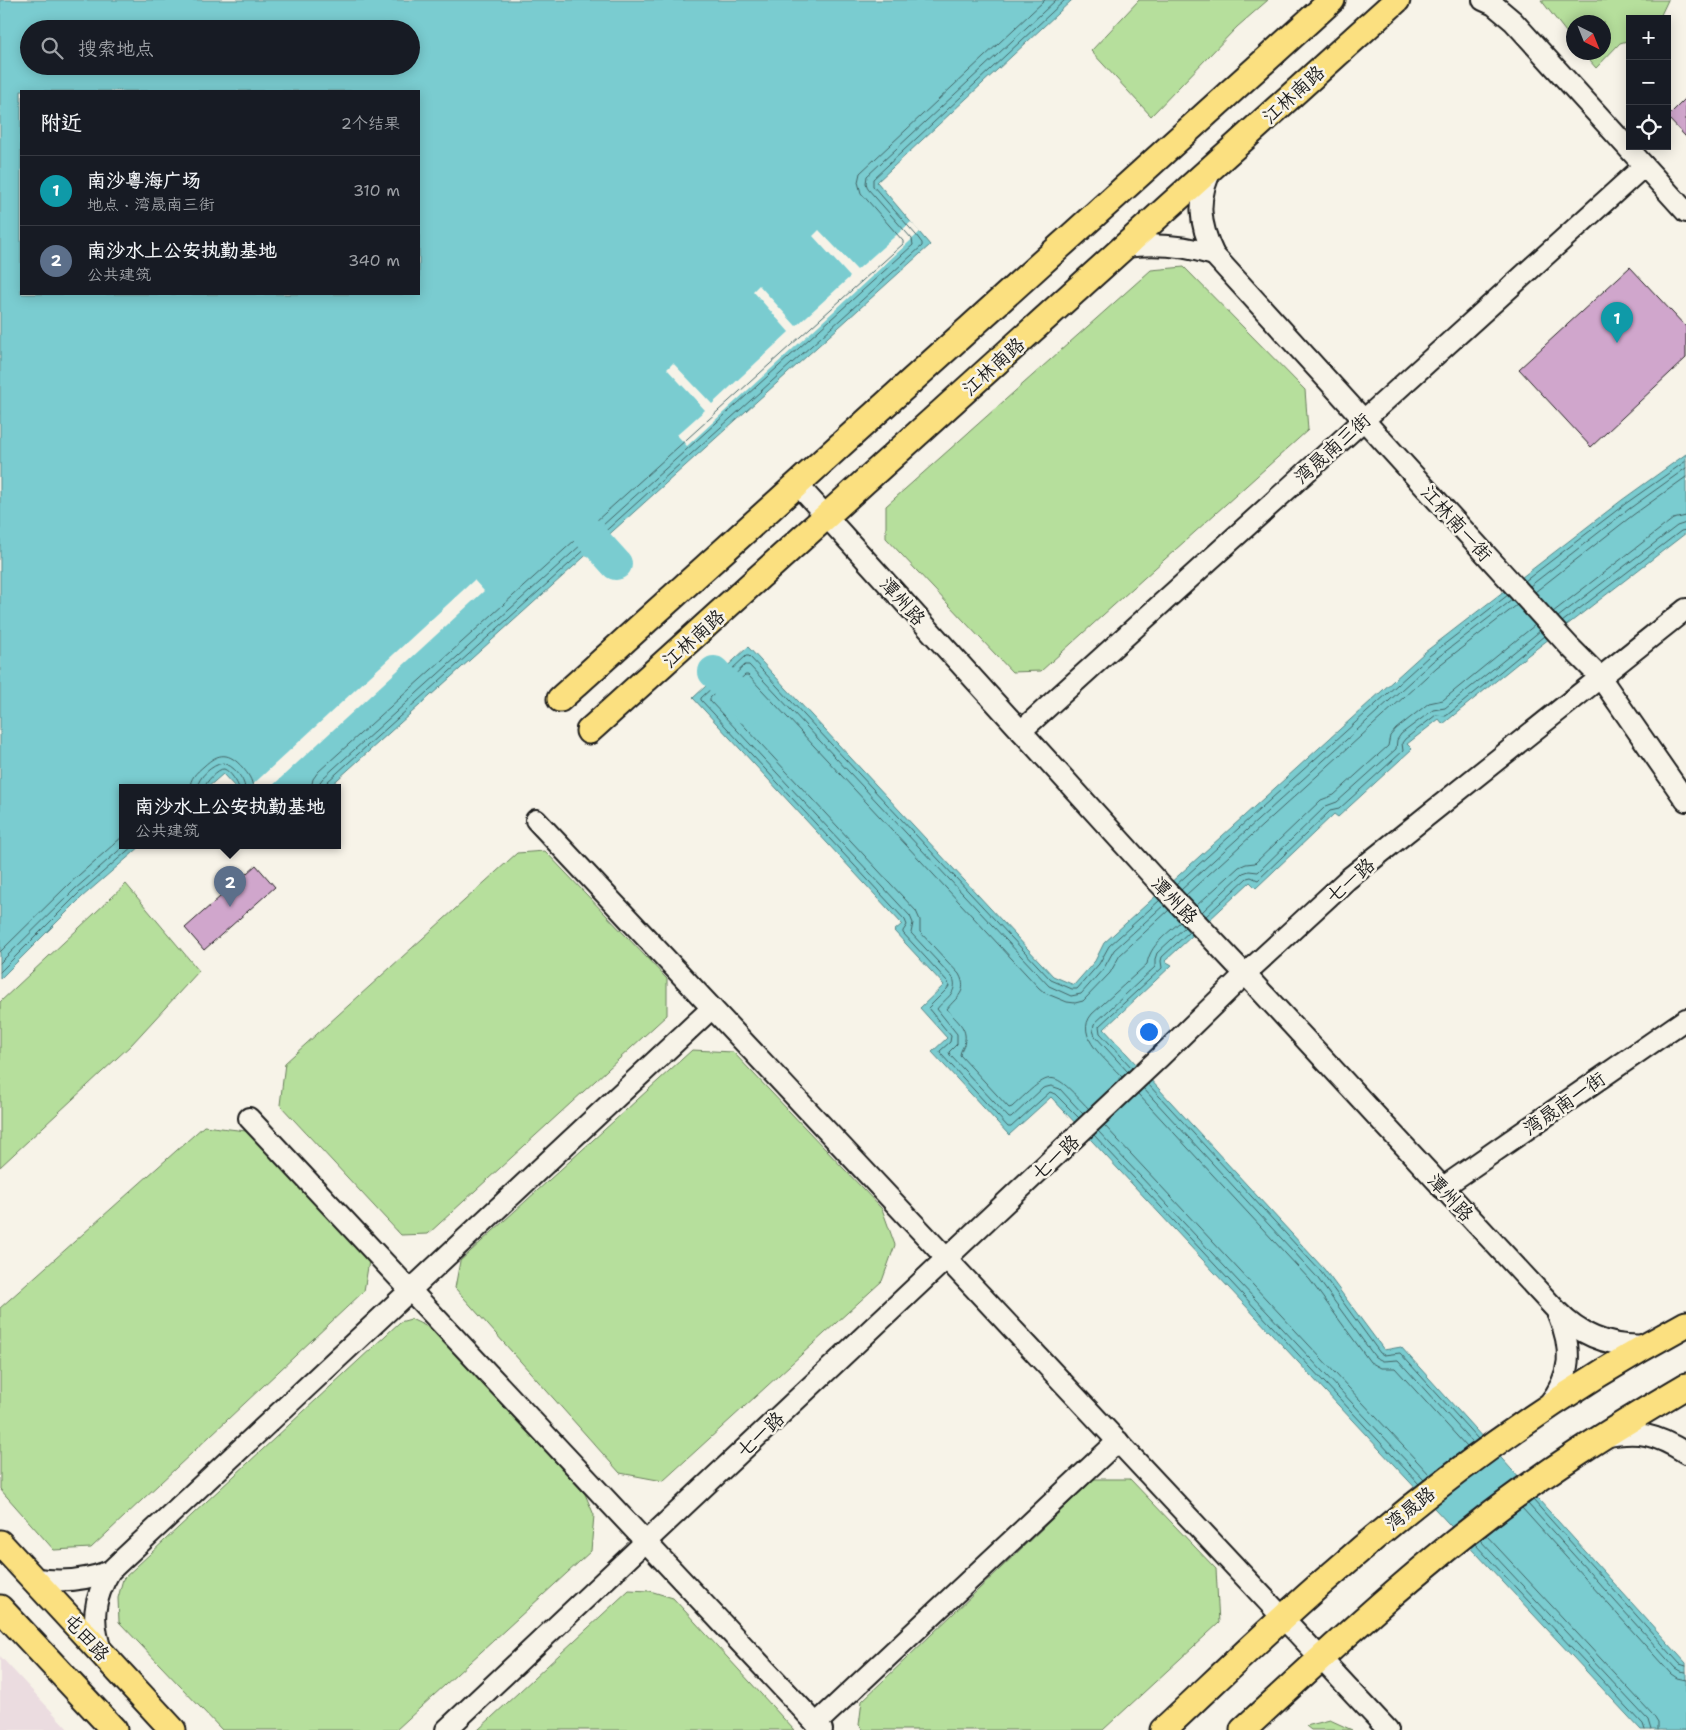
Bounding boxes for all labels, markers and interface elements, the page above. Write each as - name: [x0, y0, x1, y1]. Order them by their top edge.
- north arrow: [1566, 15, 1611, 60]
- map controls: [1626, 15, 1671, 150]
- button: +: [1626, 15, 1671, 60]
- search box: [20, 20, 420, 75]
- icon: search: [38, 34, 66, 62]
- text: 搜索地点: [78, 36, 154, 61]
- street label: 江林南路: [1257, 60, 1330, 129]
- button: −: [1626, 60, 1671, 105]
- button: locate: [1626, 105, 1671, 150]
- text: 附近: [40, 109, 82, 137]
- text: 2个结果: [341, 113, 400, 134]
- text: 南沙粤海广场: [87, 168, 201, 193]
- text: 1: [52, 180, 60, 201]
- text: 310 m: [353, 180, 400, 201]
- text: 地点 · 湾晟南三街: [87, 194, 214, 215]
- text: 南沙水上公安执勤基地: [87, 238, 277, 263]
- text: 2: [50, 250, 62, 271]
- text: 340 m: [348, 250, 400, 271]
- text: 公共建筑: [87, 264, 151, 285]
- pin: 1: [1601, 302, 1633, 343]
- street label: 江林南路: [957, 332, 1030, 401]
- street label: 湾晟南三街: [1289, 407, 1376, 489]
- street label: 江林南一街: [1416, 480, 1498, 567]
- street label: 潭州路: [874, 572, 931, 631]
- street label: 江林南路: [657, 604, 730, 673]
- popup: [119, 784, 341, 849]
- text: 南沙水上公安执勤基地: [135, 794, 325, 819]
- text: 公共建筑: [135, 820, 199, 841]
- street label: 七一路: [1321, 852, 1380, 909]
- pin: 2: [214, 866, 246, 907]
- street label: 潭州路: [1146, 871, 1203, 930]
- your location: [1136, 1019, 1162, 1045]
- street label: 湾晟南一街: [1518, 1066, 1610, 1141]
- street label: 七一路: [1026, 1129, 1085, 1186]
- street label: 潭州路: [1422, 1168, 1479, 1227]
- street label: 七一路: [731, 1406, 790, 1463]
- street label: 湾晟路: [1380, 1481, 1440, 1536]
- street label: 屯田路: [58, 1608, 115, 1667]

